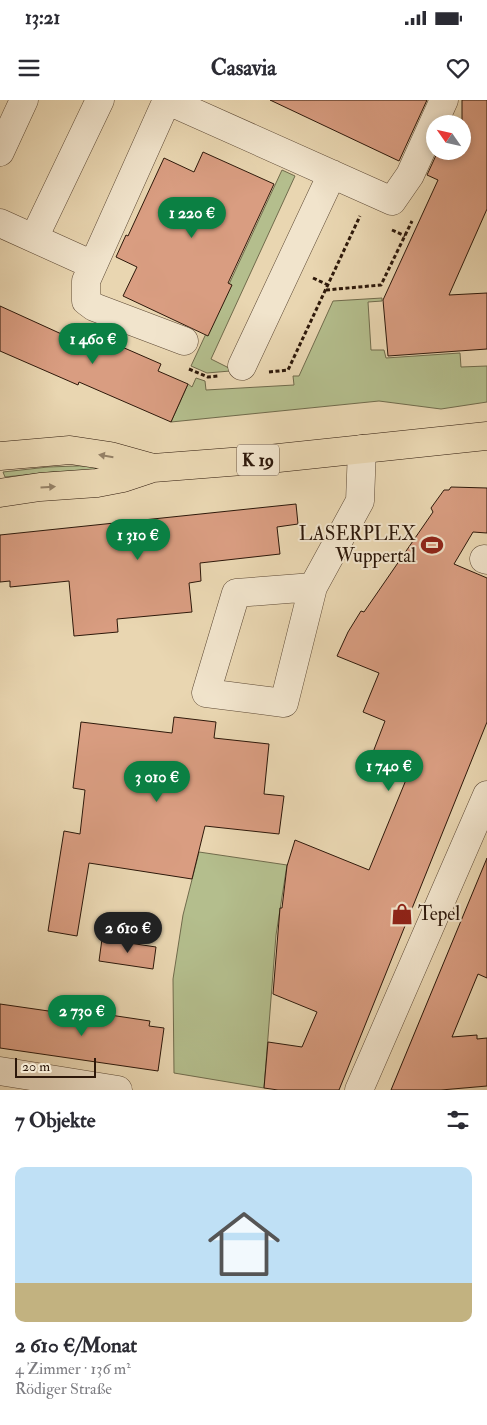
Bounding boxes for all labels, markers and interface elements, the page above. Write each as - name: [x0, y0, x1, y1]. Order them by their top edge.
- text: 13:21: [25, 6, 60, 30]
- icon: menu: [15, 54, 43, 82]
- text: Casavia: [211, 54, 276, 82]
- icon: heart: [444, 54, 472, 82]
- north arrow: [426, 115, 471, 160]
- map controls: [426, 115, 471, 160]
- pin: 1 220 €: [146, 196, 238, 239]
- text: 1 220 €: [169, 203, 215, 223]
- pin: 1 460 €: [47, 322, 139, 365]
- text: 1 460 €: [70, 329, 116, 349]
- road number: K 19: [237, 444, 279, 476]
- one-way arrow: [97, 451, 113, 459]
- one-way arrow: [41, 482, 57, 490]
- pin: 1 310 €: [92, 518, 184, 561]
- place label: LASERPLEX Wuppertal: [299, 522, 416, 569]
- text: 1 310 €: [117, 525, 159, 545]
- sports icon: LASERPLEX Wuppertal: [419, 532, 445, 558]
- pin: 1 740 €: [343, 750, 435, 792]
- text: 1 740 €: [366, 756, 412, 776]
- pin: 3 010 €: [111, 760, 203, 803]
- text: 3 010 €: [135, 767, 179, 787]
- shop icon: Tepel: [389, 901, 415, 927]
- place label: Tepel: [418, 902, 460, 927]
- pin: 2 610 €: [82, 912, 174, 954]
- text: 2 610 €: [105, 918, 151, 938]
- pin: 2 730 €: [36, 994, 128, 1037]
- text: 2 730 €: [59, 1001, 105, 1021]
- scale bar: [15, 1055, 96, 1078]
- text: 20 m: [22, 1058, 50, 1075]
- icon: filters: [444, 1106, 472, 1134]
- text: 7 Objekte: [15, 1107, 96, 1134]
- icon: home: [199, 1199, 289, 1289]
- text: 2 610 €/Monat: [15, 1332, 137, 1359]
- text: 4 Zimmer · 136 m²: [15, 1359, 131, 1379]
- text: Rödiger Straße: [15, 1379, 112, 1399]

